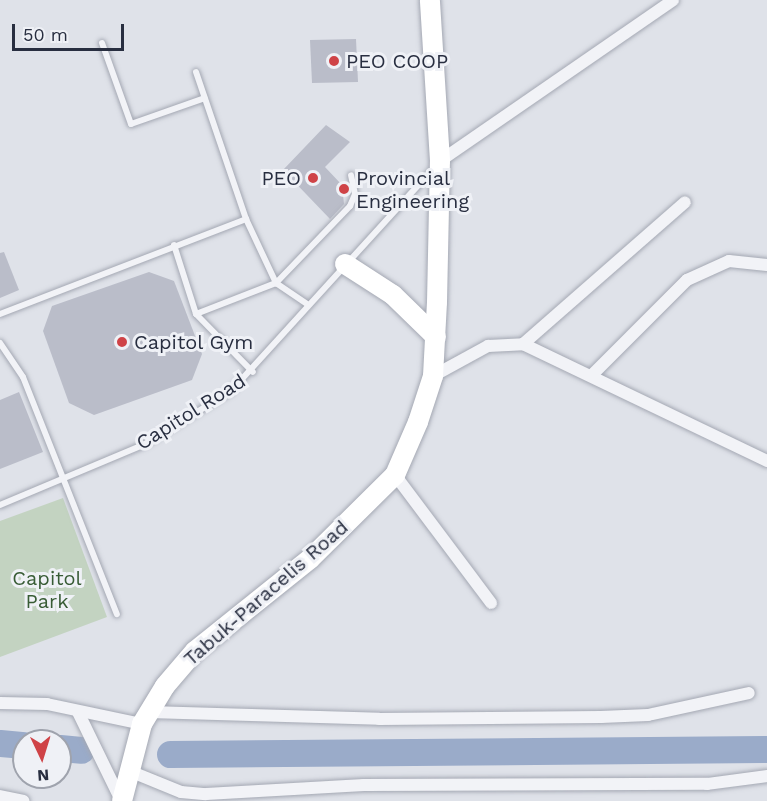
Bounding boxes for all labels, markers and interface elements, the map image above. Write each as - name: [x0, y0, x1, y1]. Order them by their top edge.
- scale bar: [15, 12, 128, 50]
- text: 50 m: [23, 24, 68, 45]
- place label: PEO COOP: [346, 49, 448, 73]
- marker: PEO COOP: [327, 54, 341, 68]
- place label: PEO: [261, 166, 301, 190]
- place label: Provincial Engineering: [356, 166, 469, 213]
- marker: PEO: [306, 171, 320, 185]
- marker: Provincial Engineering: [337, 182, 351, 196]
- place label: Capitol Gym: [134, 330, 254, 354]
- marker: Capitol Gym: [115, 335, 129, 349]
- street label: Capitol Road: [132, 369, 250, 455]
- street label: Tabuk-Paracelis Road: [179, 515, 353, 671]
- park label: Capitol Park: [12, 566, 82, 613]
- north arrow: [12, 729, 72, 789]
- text: N: [37, 766, 50, 785]

